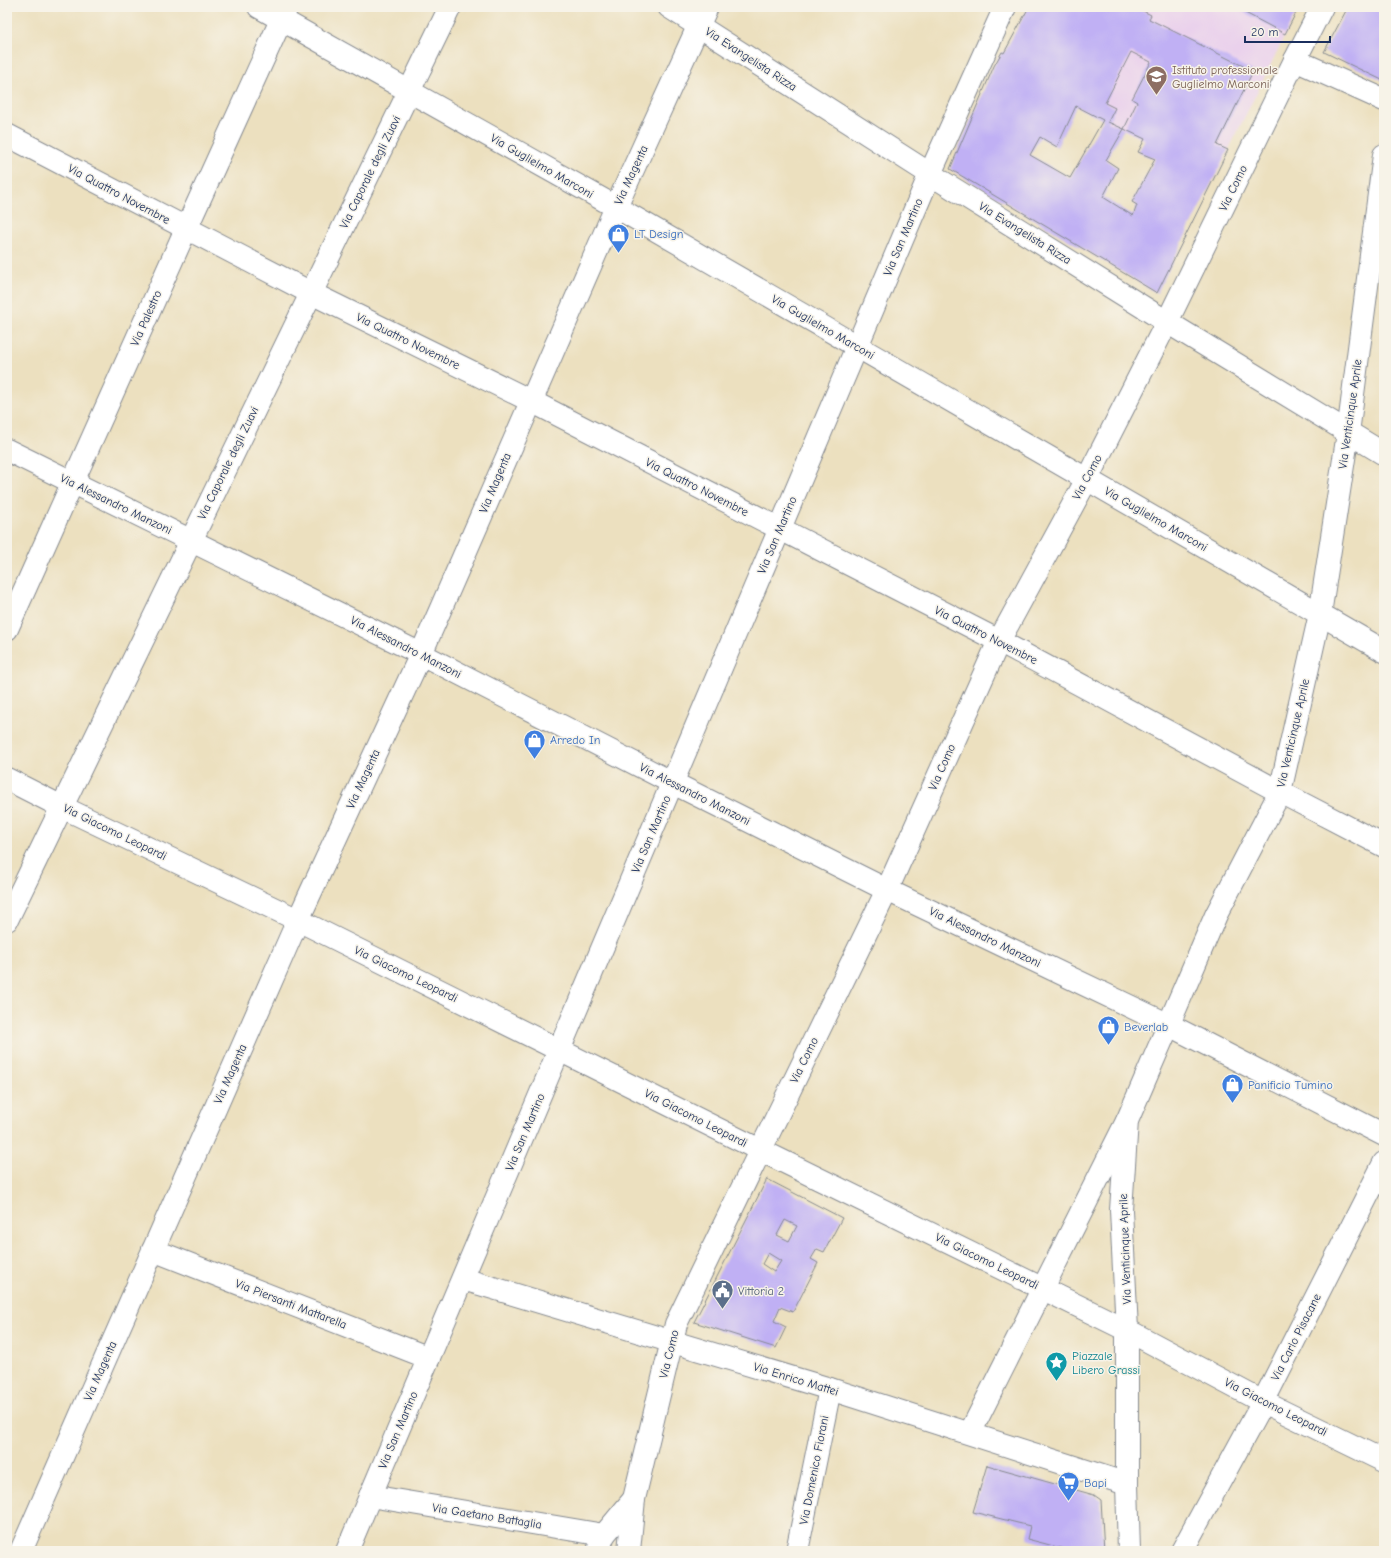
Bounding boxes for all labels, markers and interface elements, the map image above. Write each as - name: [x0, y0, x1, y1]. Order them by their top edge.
- scale bar: [1245, 18, 1330, 44]
- street label: Via Evangelista Rizza: [703, 24, 799, 94]
- text: 20 m: [1251, 25, 1279, 39]
- place label: Istituto professionale Guglielmo Marconi: [1172, 63, 1278, 91]
- school or university icon: Istituto professionale Guglielmo Marconi: [1143, 64, 1169, 97]
- street label: Via Caporale degli Zuavi: [336, 113, 404, 231]
- street label: Via Guglielmo Marconi: [488, 131, 596, 201]
- street label: Via Magenta: [611, 143, 651, 207]
- street label: Via Quattro Novembre: [65, 161, 173, 227]
- street label: Via Como: [1216, 163, 1250, 213]
- street label: Via San Martino: [880, 196, 926, 278]
- street label: Via Evangelista Rizza: [976, 199, 1074, 267]
- shop icon: LT Design: [606, 221, 632, 254]
- place label: LT Design: [634, 227, 683, 241]
- street label: Via Palestro: [127, 288, 165, 348]
- street label: Via Guglielmo Marconi: [769, 292, 877, 362]
- street label: Via Quattro Novembre: [354, 310, 462, 372]
- street label: Via Venticinque Aprile: [1335, 358, 1365, 470]
- street label: Via Caporale degli Zuavi: [194, 404, 262, 522]
- street label: Via Magenta: [476, 451, 514, 515]
- street label: Via Como: [1069, 452, 1105, 502]
- street label: Via Quattro Novembre: [643, 455, 751, 519]
- street label: Via Alessandro Manzoni: [58, 471, 174, 537]
- street label: Via Guglielmo Marconi: [1102, 484, 1210, 554]
- street label: Via San Martino: [754, 494, 800, 576]
- street label: Via Quattro Novembre: [932, 603, 1040, 667]
- street label: Via Alessandro Manzoni: [348, 613, 464, 681]
- street label: Via Venticinque Aprile: [1274, 677, 1312, 789]
- shop icon: Arredo In: [522, 727, 548, 760]
- place label: Arredo In: [550, 733, 600, 747]
- street label: Via Como: [926, 742, 958, 792]
- street label: Via Magenta: [343, 747, 383, 811]
- street label: Via Alessandro Manzoni: [637, 760, 753, 828]
- street label: Via San Martino: [628, 793, 674, 875]
- street label: Via Giacomo Leopardi: [61, 801, 169, 863]
- street label: Via Alessandro Manzoni: [927, 904, 1043, 970]
- street label: Via Giacomo Leopardi: [352, 943, 460, 1005]
- shop icon: Beverlab: [1096, 1014, 1122, 1047]
- place label: Beverlab: [1124, 1020, 1168, 1034]
- street label: Via Como: [787, 1035, 821, 1085]
- street label: Via Magenta: [211, 1042, 249, 1106]
- shop icon: Panificio Tumino: [1220, 1072, 1246, 1105]
- place label: Panificio Tumino: [1248, 1078, 1333, 1092]
- street label: Via Giacomo Leopardi: [642, 1086, 750, 1150]
- street label: Via San Martino: [502, 1091, 548, 1173]
- street label: Via Venticinque Aprile: [1116, 1193, 1134, 1305]
- street label: Via Giacomo Leopardi: [933, 1230, 1041, 1292]
- street label: Via Piersanti Mattarella: [233, 1276, 349, 1332]
- public building icon: Vittoria 2: [710, 1278, 736, 1311]
- place label: Vittoria 2: [738, 1284, 784, 1298]
- street label: Via Carlo Pisacane: [1268, 1291, 1324, 1383]
- street label: Via Como: [656, 1328, 682, 1380]
- street label: Via Magenta: [81, 1339, 119, 1403]
- place label: Piazzale Libero Grassi: [1072, 1349, 1140, 1377]
- place icon: Piazzale Libero Grassi: [1044, 1350, 1070, 1383]
- street label: Via Enrico Mattei: [752, 1359, 840, 1399]
- street label: Via Giacomo Leopardi: [1222, 1375, 1330, 1439]
- street label: Via San Martino: [375, 1389, 421, 1471]
- street label: Via Domenico Fiorani: [797, 1414, 831, 1526]
- supermarket icon: Bapi: [1055, 1470, 1081, 1503]
- place label: Bapi: [1084, 1476, 1107, 1490]
- street label: Via Gaetano Battaglia: [431, 1500, 543, 1532]

